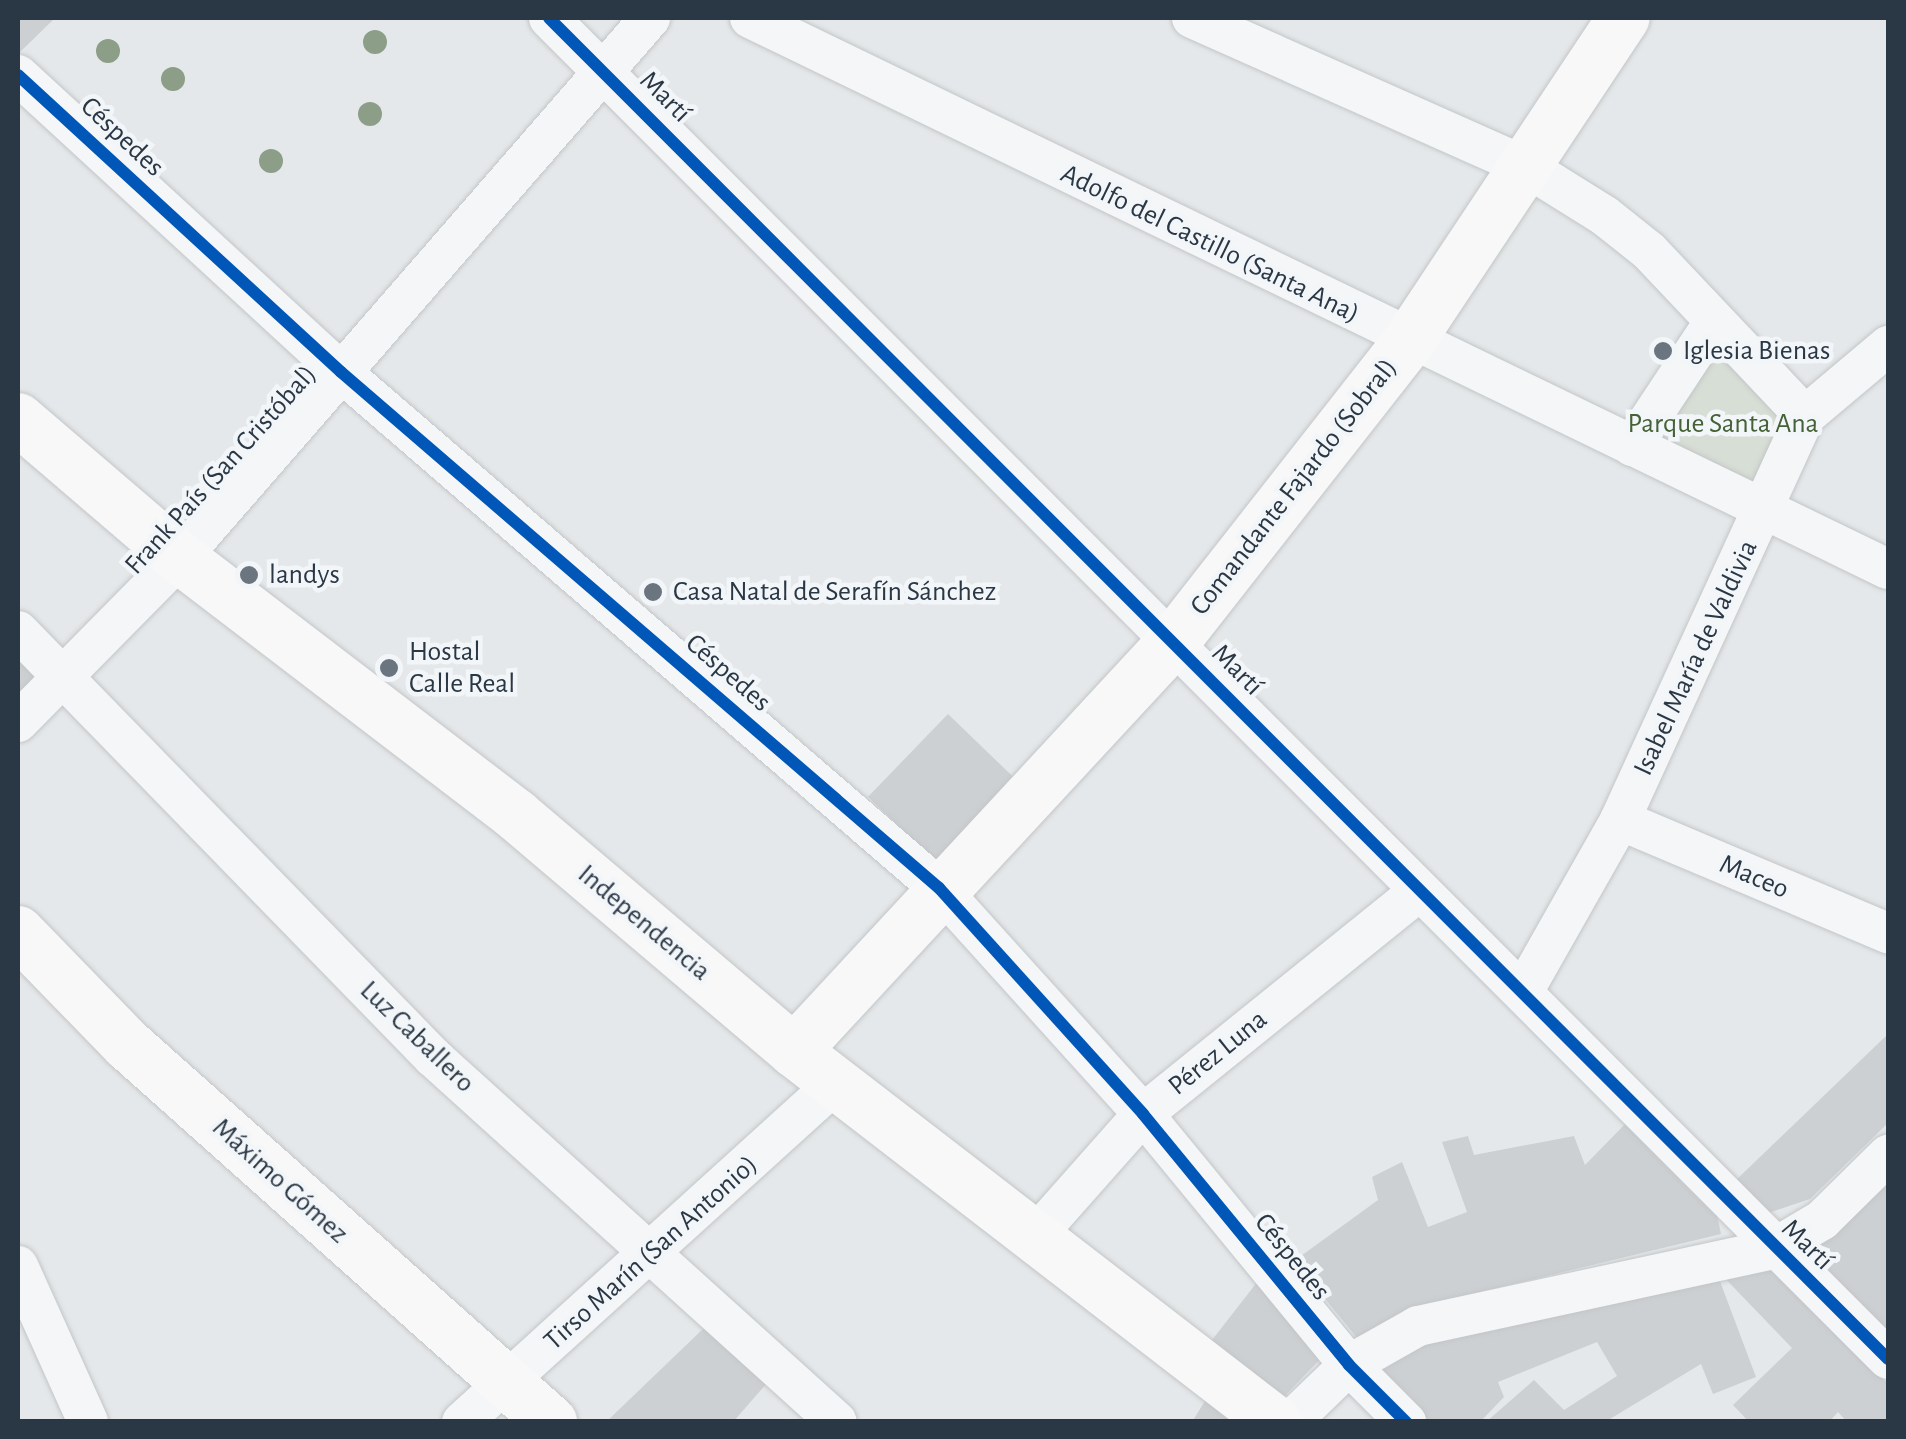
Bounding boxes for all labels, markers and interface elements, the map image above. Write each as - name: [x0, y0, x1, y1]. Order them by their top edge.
- street label: Martí: [632, 64, 698, 130]
- street label: Céspedes: [73, 90, 171, 184]
- street label: Adolfo del Castillo (Santa Ana): [1055, 157, 1365, 331]
- place label: Iglesia Bienas: [1683, 334, 1830, 368]
- marker: Iglesia Bienas: [1652, 340, 1674, 362]
- street label: Comandante Fajardo (Sobral): [1183, 352, 1405, 622]
- street label: Frank País (San Cristóbal): [118, 358, 324, 582]
- park label: Parque Santa Ana: [1627, 407, 1819, 441]
- street label: Isabel María de Valdivia: [1627, 535, 1765, 781]
- place label: landys: [269, 558, 340, 592]
- marker: landys: [238, 564, 260, 586]
- place label: Casa Natal de Serafín Sánchez: [673, 575, 996, 609]
- marker: Casa Natal de Serafín Sánchez: [642, 581, 664, 603]
- street label: Céspedes: [678, 627, 778, 719]
- place label: Hostal Calle Real: [409, 635, 515, 701]
- street label: Martí: [1204, 637, 1270, 703]
- marker: Hostal Calle Real: [378, 657, 400, 679]
- street label: Maceo: [1714, 847, 1794, 907]
- street label: Independencia: [571, 858, 717, 988]
- street label: Luz Caballero: [353, 974, 481, 1100]
- street label: Pérez Luna: [1162, 1003, 1274, 1103]
- street label: Máximo Gómez: [205, 1111, 355, 1251]
- street label: Tirso Marín (San Antonio): [537, 1148, 765, 1358]
- street label: Céspedes: [1247, 1207, 1337, 1307]
- street label: Martí: [1774, 1212, 1840, 1278]

